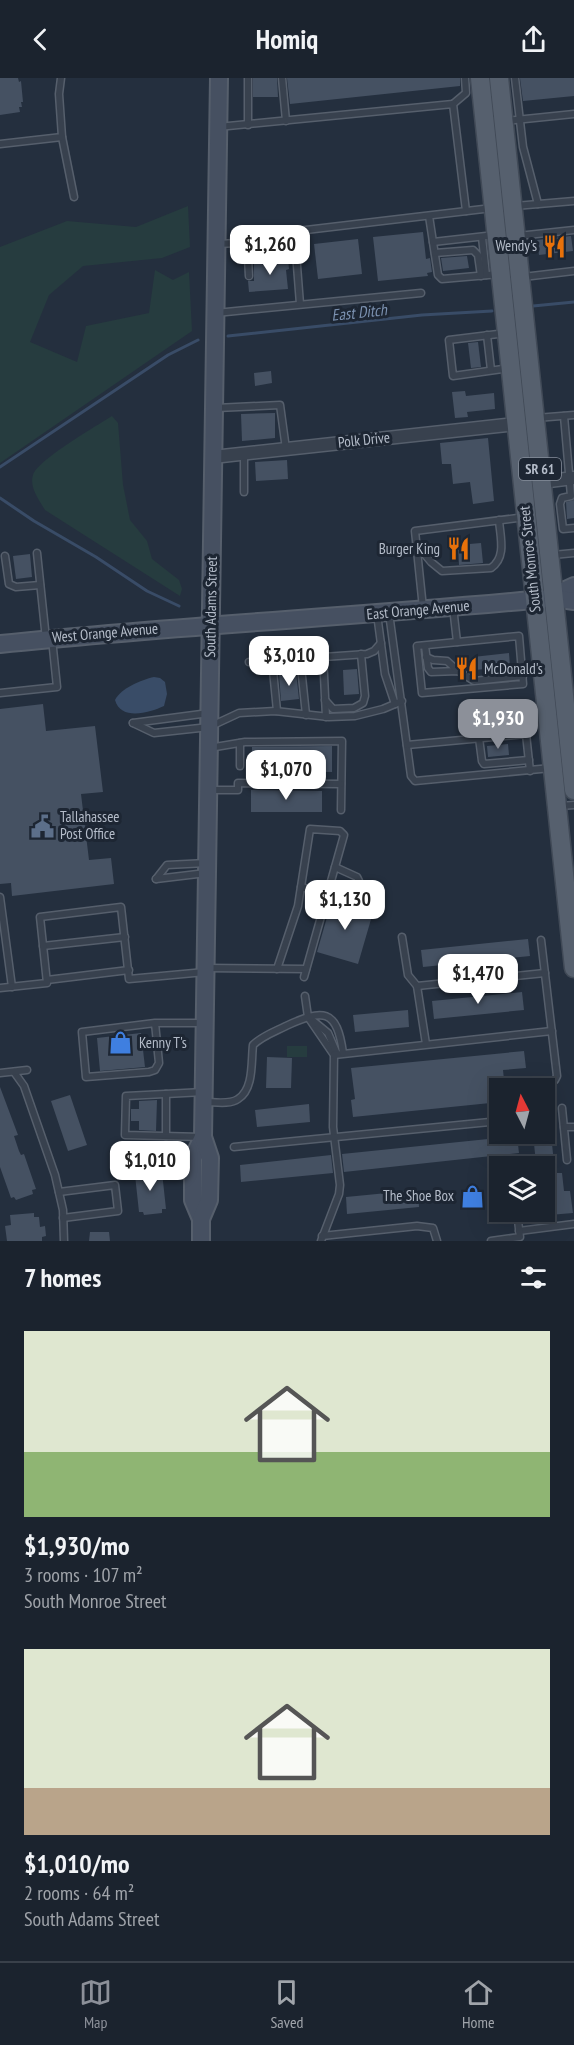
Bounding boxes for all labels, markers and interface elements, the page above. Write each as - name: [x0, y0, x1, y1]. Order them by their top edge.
- text: Homiq: [256, 22, 318, 56]
- icon: back: [24, 23, 57, 56]
- icon: share: [517, 23, 550, 56]
- pin: $1,260: [221, 225, 319, 276]
- text: $1,260: [244, 231, 296, 257]
- restaurant icon: Wendy's: [542, 233, 568, 259]
- place label: Wendy's: [496, 236, 537, 255]
- water label: East Ditch: [330, 299, 389, 325]
- street label: Polk Drive: [337, 427, 391, 452]
- road number: SR 61: [519, 458, 561, 480]
- street label: South Monroe Street: [514, 505, 545, 613]
- restaurant icon: Burger King: [445, 536, 471, 562]
- place label: Burger King: [379, 539, 440, 558]
- street label: South Adams Street: [200, 556, 221, 658]
- street label: East Orange Avenue: [366, 596, 470, 623]
- street label: West Orange Avenue: [51, 618, 159, 647]
- pin: $3,010: [240, 636, 338, 687]
- text: $3,010: [263, 642, 315, 668]
- restaurant icon: McDonald's: [453, 656, 479, 682]
- place label: McDonald's: [484, 659, 543, 678]
- pin: $1,930: [449, 699, 547, 750]
- text: $1,930: [472, 705, 524, 731]
- pin: $1,070: [237, 750, 335, 801]
- text: $1,070: [260, 756, 312, 782]
- place label: Tallahassee Post Office: [60, 807, 119, 843]
- public building icon: Tallahassee Post Office: [29, 813, 55, 839]
- pin: $1,130: [296, 880, 394, 931]
- text: $1,130: [319, 886, 371, 912]
- pin: $1,470: [429, 954, 527, 1005]
- text: $1,470: [452, 960, 504, 986]
- shop icon: Kenny T's: [108, 1030, 134, 1056]
- place label: Kenny T's: [139, 1033, 187, 1052]
- north arrow: [489, 1078, 555, 1144]
- map controls: [489, 1078, 555, 1222]
- pin: $1,010: [101, 1141, 199, 1192]
- text: $1,010: [124, 1147, 176, 1173]
- button: layers: [489, 1156, 555, 1222]
- shop icon: The Shoe Box: [459, 1183, 485, 1209]
- place label: The Shoe Box: [383, 1186, 454, 1205]
- text: 7 homes: [24, 1261, 101, 1294]
- icon: filters: [517, 1261, 550, 1294]
- icon: home: [233, 1370, 341, 1478]
- text: $1,930/mo: [24, 1529, 130, 1562]
- text: 3 rooms · 107 m²: [24, 1562, 143, 1588]
- text: South Monroe Street: [24, 1588, 167, 1614]
- icon: home: [233, 1688, 341, 1796]
- text: $1,010/mo: [24, 1847, 130, 1880]
- text: 2 rooms · 64 m²: [24, 1880, 134, 1906]
- text: South Adams Street: [24, 1906, 159, 1932]
- tab: Map: [79, 1976, 112, 2032]
- tab: Saved: [270, 1976, 303, 2032]
- tab: Home: [462, 1976, 495, 2032]

